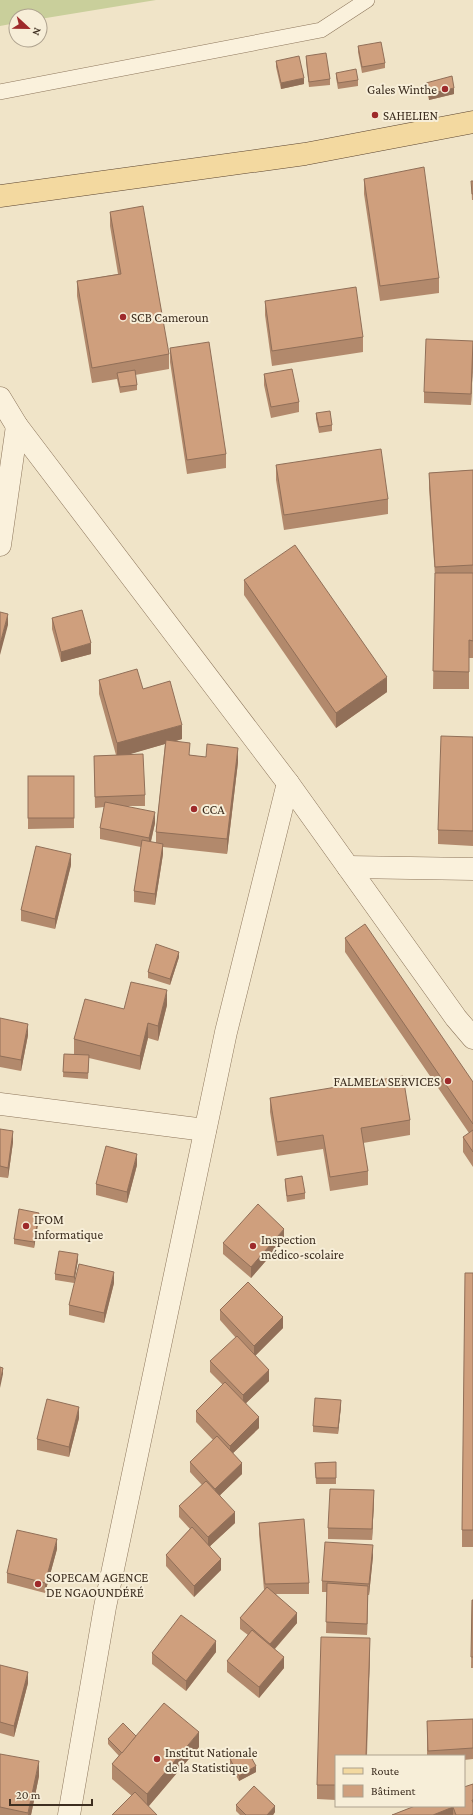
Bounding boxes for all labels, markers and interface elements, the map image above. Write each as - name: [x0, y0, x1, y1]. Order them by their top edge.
- north arrow: [8, 8, 48, 48]
- text: N: [30, 26, 44, 38]
- place label: Gales Winthe: [367, 82, 437, 97]
- marker: Gales Winthe: [440, 84, 450, 94]
- place label: SAHELIEN: [383, 108, 438, 123]
- marker: SAHELIEN: [370, 110, 380, 120]
- place label: SCB Cameroun: [131, 310, 209, 325]
- marker: SCB Cameroun: [118, 312, 128, 322]
- place label: CCA: [202, 802, 225, 817]
- marker: CCA: [189, 804, 199, 814]
- place label: FALMELA SERVICES: [334, 1074, 440, 1089]
- marker: FALMELA SERVICES: [443, 1076, 453, 1086]
- place label: IFOM Informatique: [34, 1212, 103, 1242]
- marker: IFOM Informatique: [21, 1221, 31, 1231]
- place label: Inspection médico-scolaire: [261, 1232, 344, 1262]
- marker: Inspection médico-scolaire: [248, 1241, 258, 1251]
- place label: SOPECAM AGENCE DE NGAOUNDÉRÉ: [46, 1570, 148, 1600]
- marker: SOPECAM AGENCE DE NGAOUNDÉRÉ: [33, 1579, 43, 1589]
- place label: Institut Nationale de la Statistique: [165, 1745, 258, 1775]
- marker: Institut Nationale de la Statistique: [152, 1754, 162, 1764]
- legend: [335, 1755, 465, 1807]
- text: Route: [371, 1764, 399, 1778]
- scale bar: [10, 1781, 92, 1807]
- text: Bâtiment: [371, 1784, 417, 1798]
- text: 20 m: [16, 1788, 41, 1802]

